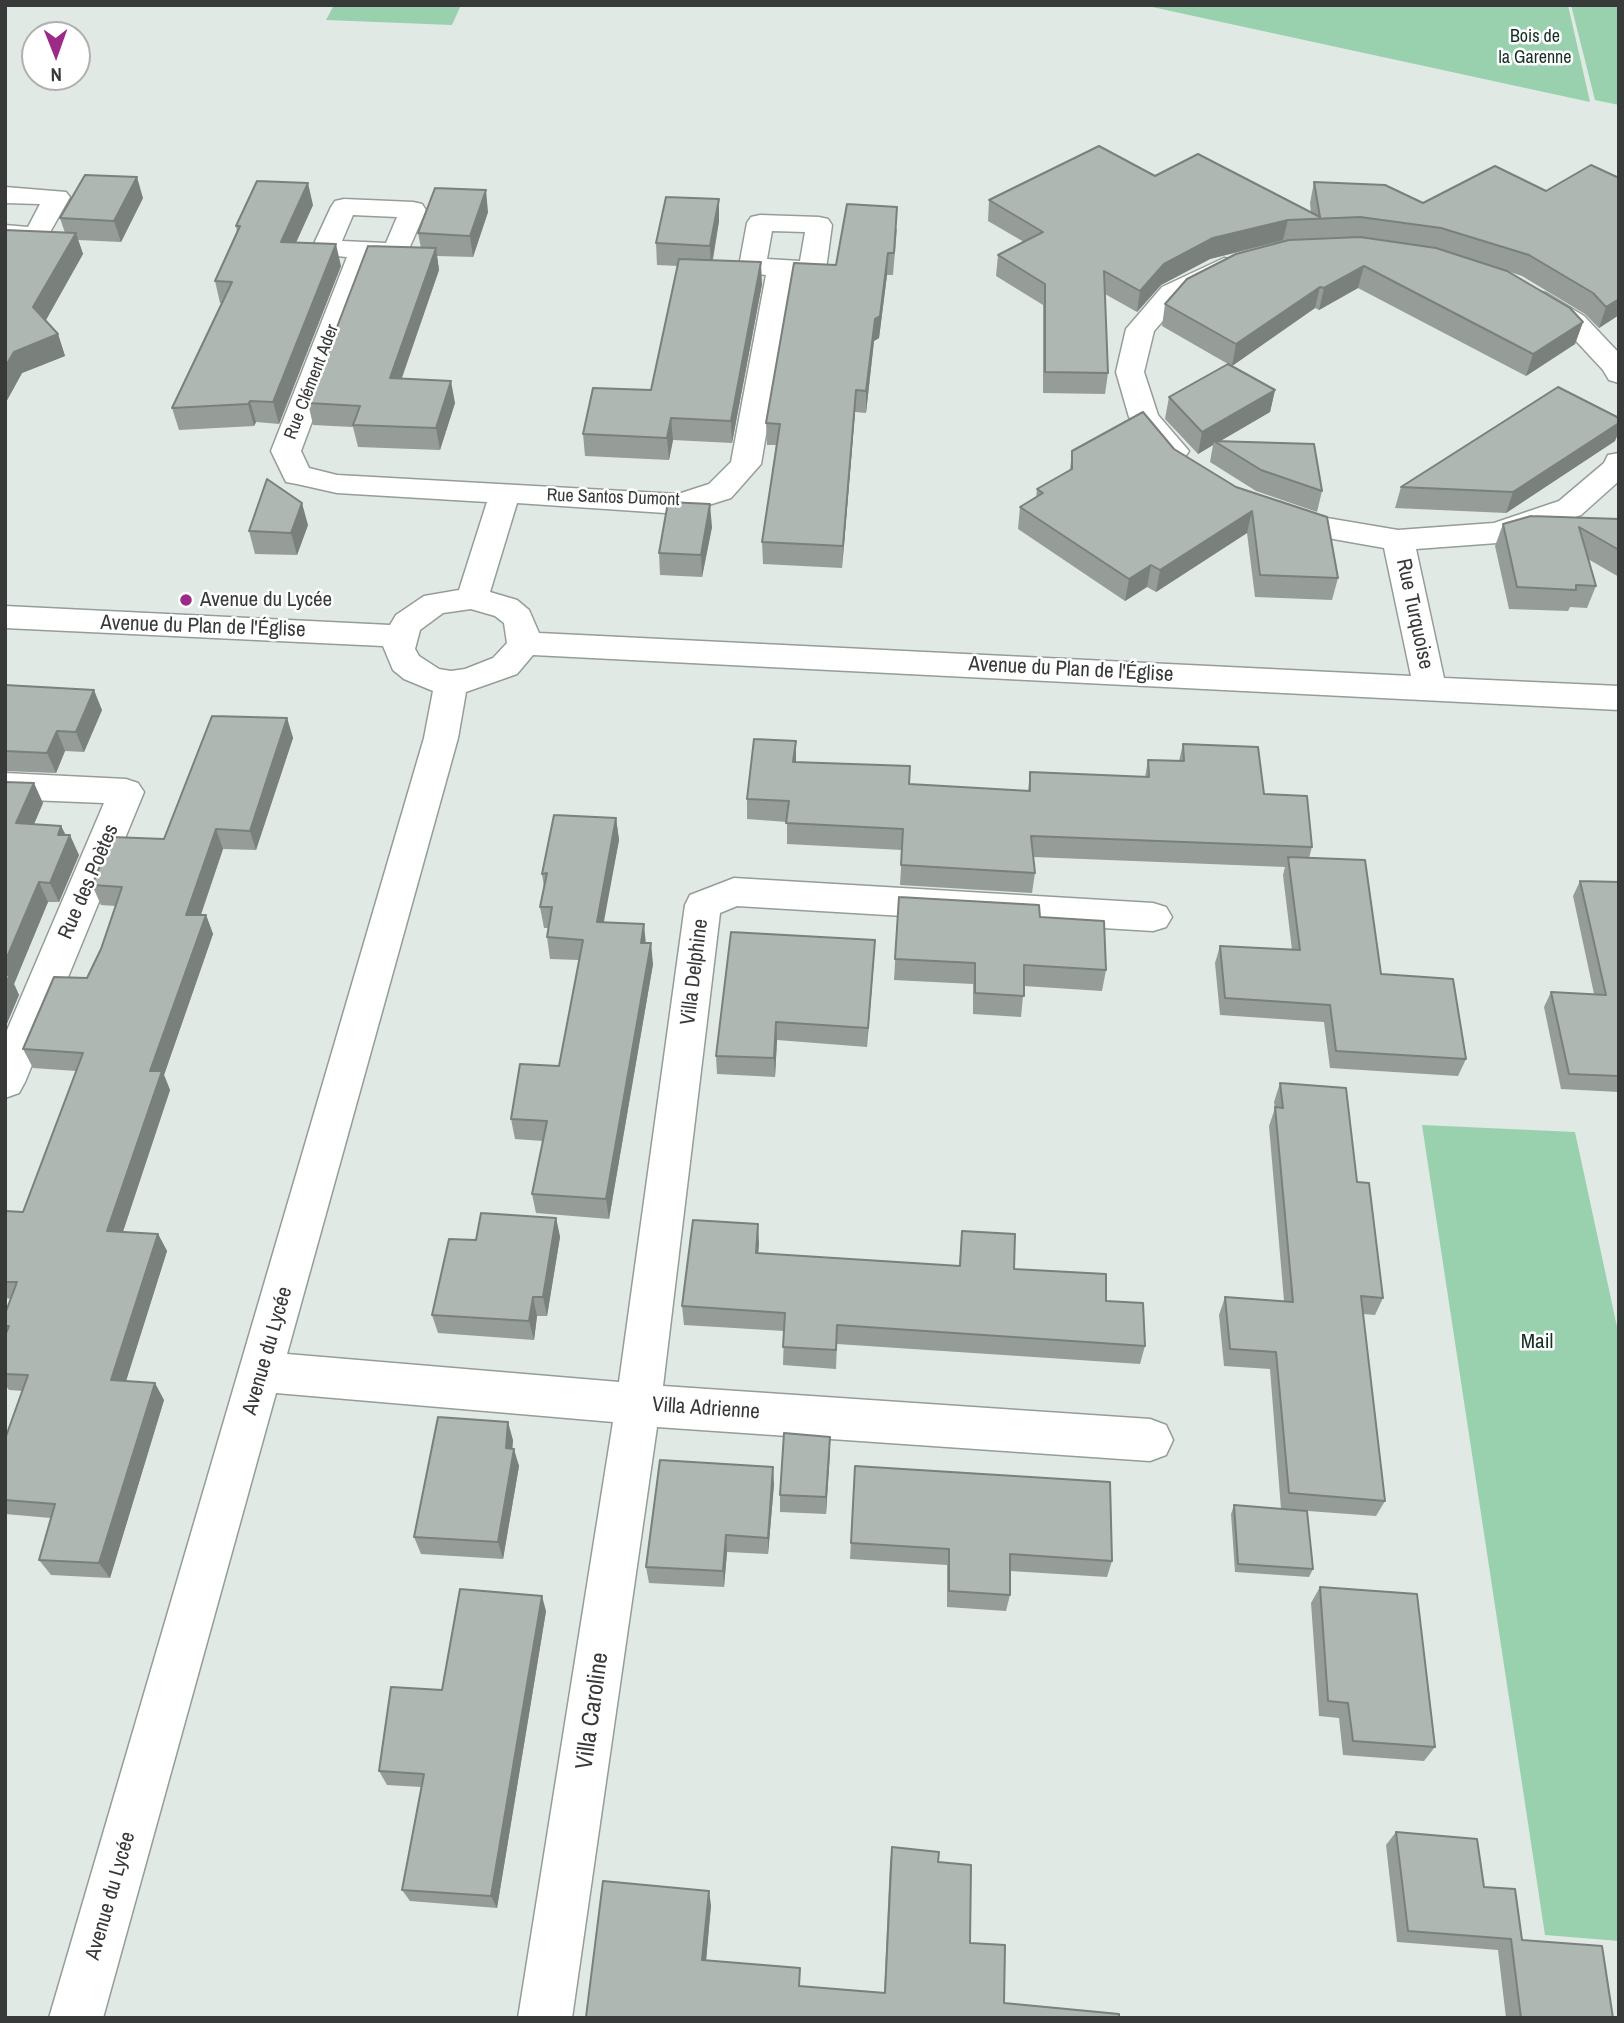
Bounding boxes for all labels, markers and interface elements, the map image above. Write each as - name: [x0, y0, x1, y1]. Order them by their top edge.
- north arrow: [21, 21, 91, 91]
- park label: Bois de la Garenne: [1498, 26, 1572, 68]
- text: N: [50, 62, 62, 88]
- street label: Rue Clément Ader: [280, 321, 344, 443]
- street label: Rue Santos Dumont: [546, 485, 680, 511]
- street label: Rue Turquoise: [1390, 556, 1438, 672]
- place label: Avenue du Lycée: [200, 587, 332, 613]
- marker: Avenue du Lycée: [178, 592, 194, 608]
- street label: Avenue du Plan de l'Église: [100, 611, 306, 643]
- street label: Avenue du Plan de l'Église: [968, 652, 1174, 688]
- street label: Rue des Poètes: [53, 821, 125, 943]
- street label: Villa Delphine: [676, 917, 714, 1027]
- street label: Avenue du Lycée: [238, 1284, 298, 1418]
- park label: Mail: [1521, 1329, 1553, 1355]
- street label: Villa Adrienne: [651, 1393, 761, 1425]
- street label: Villa Caroline: [571, 1651, 615, 1771]
- street label: Avenue du Lycée: [81, 1829, 141, 1963]

